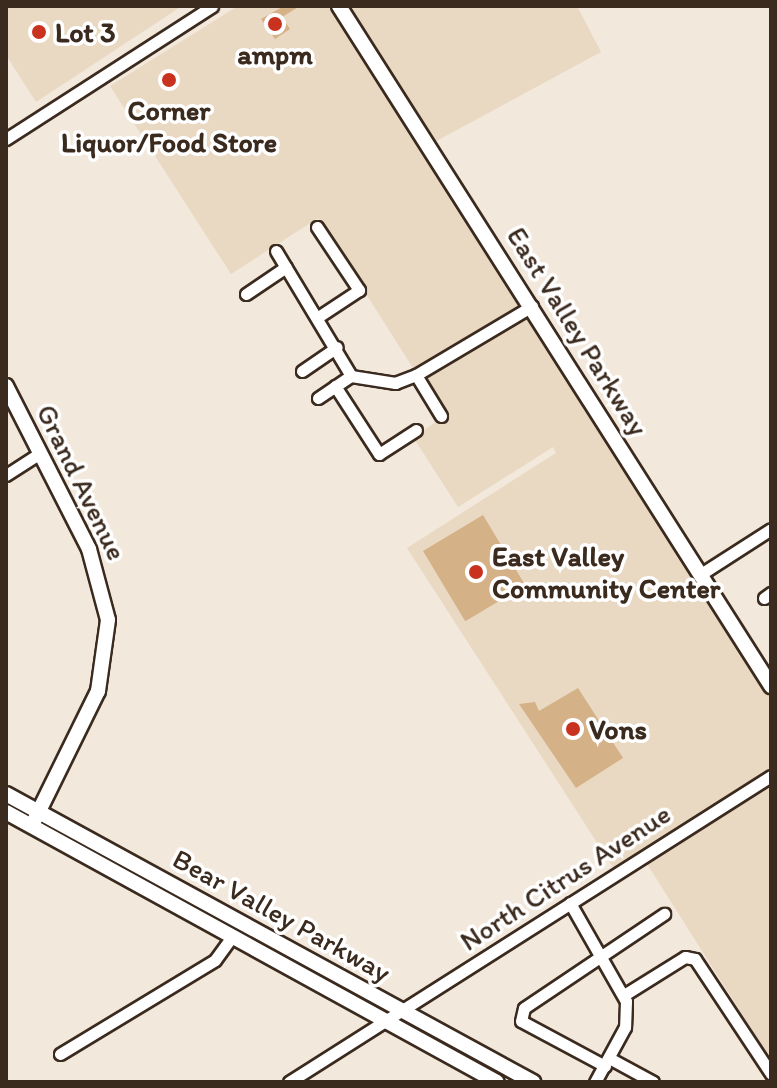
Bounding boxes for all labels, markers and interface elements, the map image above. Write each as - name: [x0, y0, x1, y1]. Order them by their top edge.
- place label: Lot 3: [55, 15, 115, 49]
- marker: ampm: [266, 15, 284, 33]
- marker: Lot 3: [30, 23, 48, 41]
- place label: ampm: [237, 37, 313, 71]
- marker: Corner Liquor/Food Store: [160, 71, 178, 89]
- place label: Corner Liquor/Food Store: [61, 93, 277, 159]
- street label: East Valley Parkway: [500, 221, 656, 441]
- street label: Grand Avenue: [30, 399, 134, 565]
- place label: East Valley Community Center: [492, 539, 721, 605]
- marker: East Valley Community Center: [467, 563, 485, 581]
- place label: Vons: [589, 712, 647, 746]
- marker: Vons: [564, 720, 582, 738]
- street label: North Citrus Avenue: [454, 796, 676, 958]
- street label: Bear Valley Parkway: [168, 842, 396, 988]

